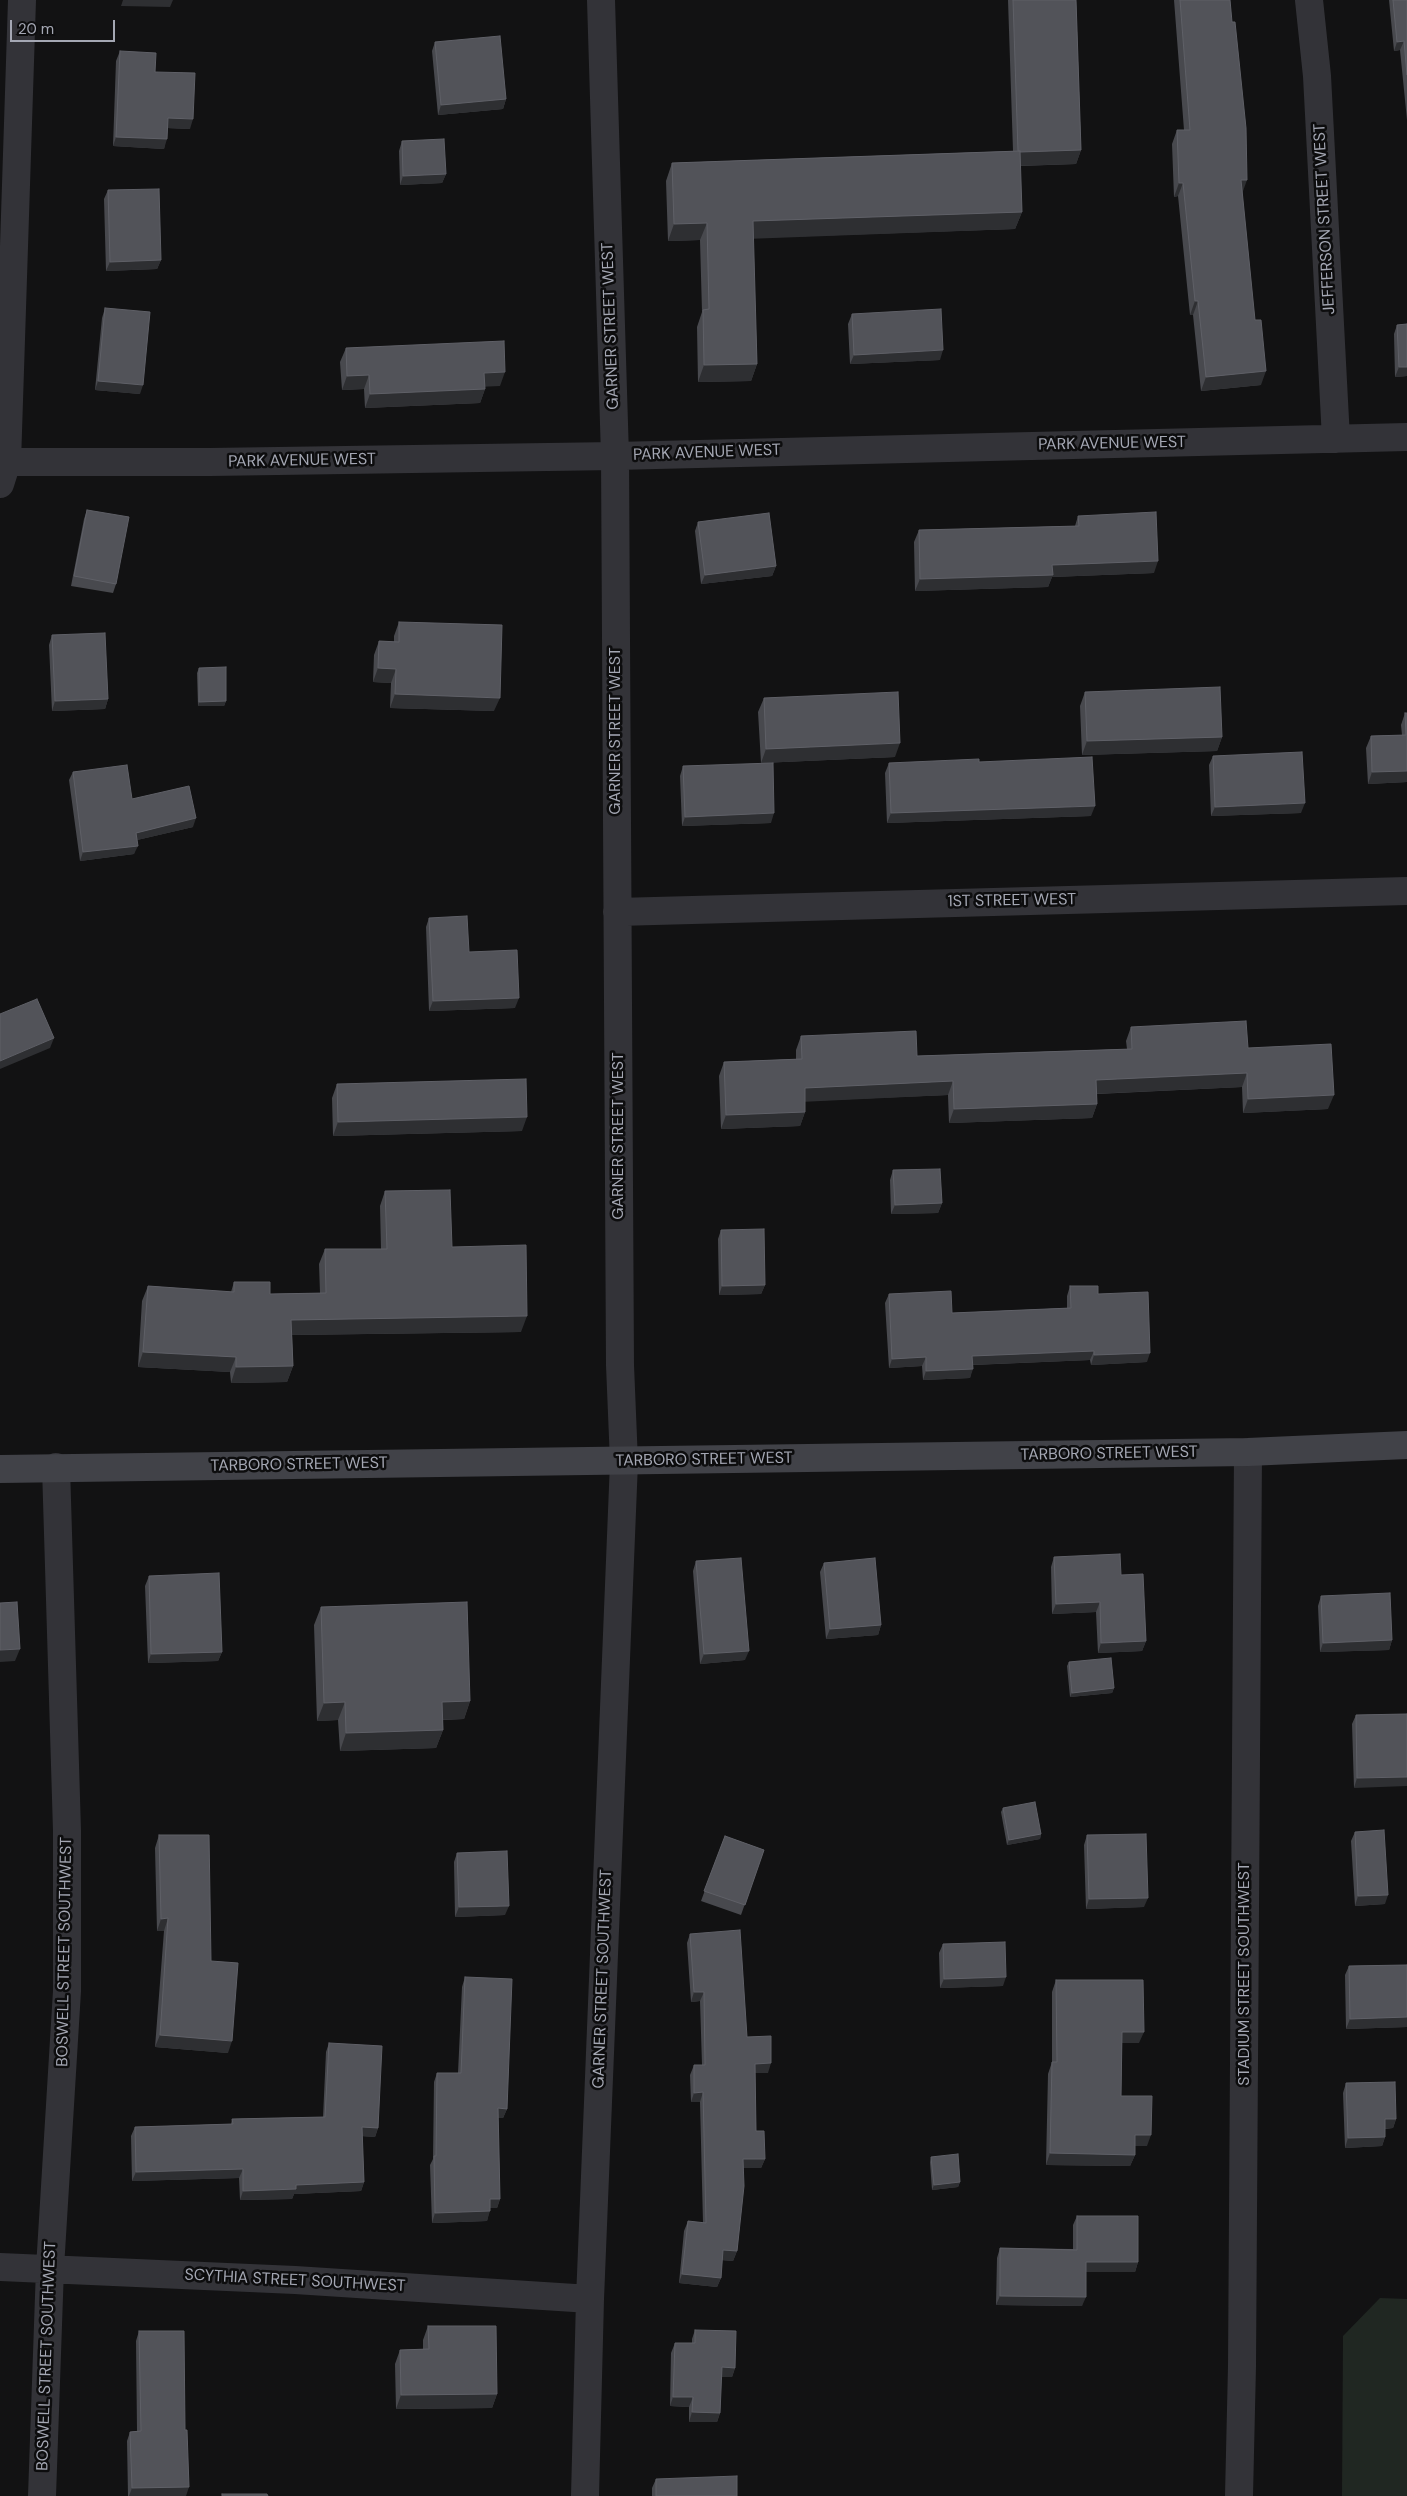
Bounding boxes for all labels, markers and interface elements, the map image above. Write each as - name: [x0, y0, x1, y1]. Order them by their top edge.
- scale bar: [12, 10, 118, 42]
- text: 20 m: [18, 19, 54, 39]
- street label: JEFFERSON STREET WEST: [1310, 123, 1340, 315]
- street label: GARNER STREET WEST: [598, 242, 624, 410]
- street label: PARK AVENUE WEST: [1038, 433, 1186, 455]
- street label: PARK AVENUE WEST: [633, 441, 781, 465]
- street label: PARK AVENUE WEST: [228, 450, 376, 472]
- street label: GARNER STREET WEST: [606, 647, 626, 815]
- street label: 1ST STREET WEST: [948, 890, 1076, 912]
- street label: GARNER STREET WEST: [609, 1052, 629, 1220]
- street label: TARBORO STREET WEST: [1020, 1443, 1198, 1465]
- street label: TARBORO STREET WEST: [615, 1449, 793, 1471]
- street label: TARBORO STREET WEST: [210, 1454, 388, 1476]
- street label: BOSWELL STREET SOUTHWEST: [53, 1837, 77, 2067]
- street label: STADIUM STREET SOUTHWEST: [1235, 1862, 1255, 2086]
- street label: GARNER STREET SOUTHWEST: [590, 1869, 616, 2089]
- street label: BOSWELL STREET SOUTHWEST: [33, 2241, 61, 2471]
- street label: SCYTHIA STREET SOUTHWEST: [184, 2266, 406, 2296]

